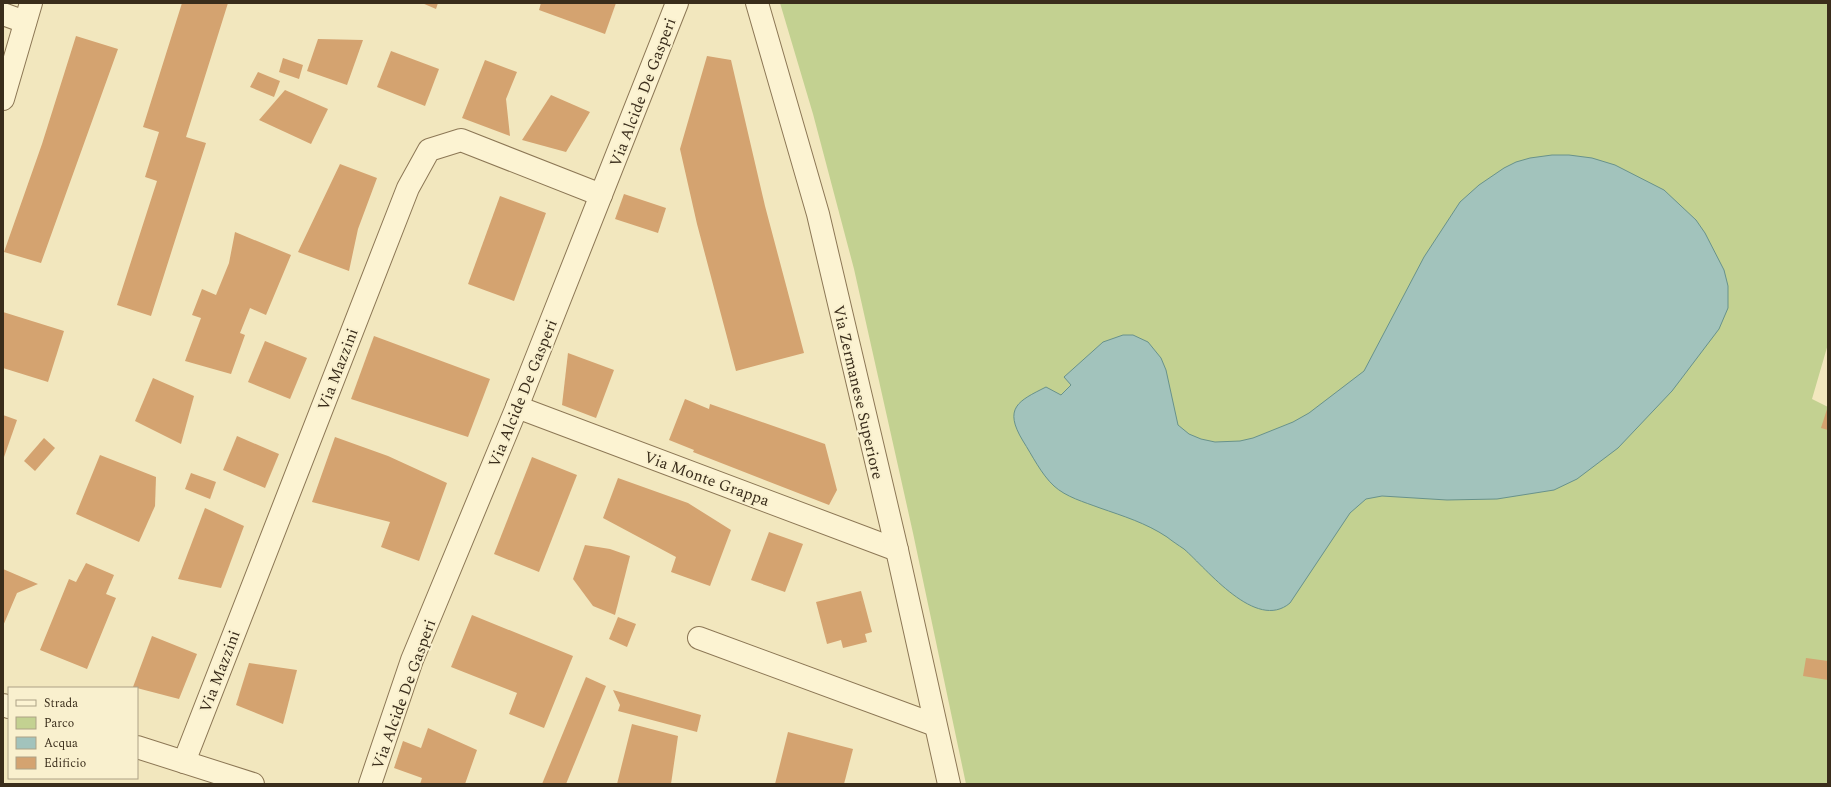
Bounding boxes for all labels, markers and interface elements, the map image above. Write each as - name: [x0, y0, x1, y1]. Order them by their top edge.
- street label: Via Alcide De Gasperi: [603, 14, 682, 170]
- street label: Via Zermanese Superiore: [826, 303, 890, 482]
- street label: Via Alcide De Gasperi: [482, 316, 564, 471]
- street label: Via Mazzini: [311, 325, 365, 414]
- street label: Via Monte Grappa: [641, 445, 773, 513]
- street label: Via Alcide De Gasperi: [366, 616, 442, 773]
- street label: Via Mazzini: [193, 627, 247, 716]
- legend: [8, 687, 138, 779]
- text: Strada: [44, 694, 78, 713]
- text: Parco: [44, 714, 74, 733]
- text: Acqua: [44, 734, 78, 753]
- text: Edificio: [44, 754, 86, 773]

